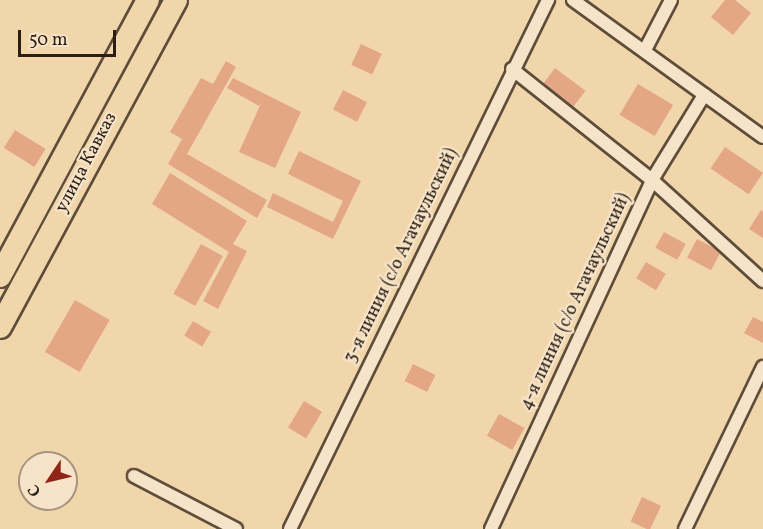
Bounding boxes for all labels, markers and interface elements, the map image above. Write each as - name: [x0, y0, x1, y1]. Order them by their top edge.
- scale bar: [21, 18, 118, 56]
- text: 50 m: [29, 28, 68, 53]
- street label: улица Кавказ: [52, 109, 122, 217]
- street label: 3-я линия (с/о Агачаульский): [341, 145, 463, 367]
- street label: 4-я линия (с/о Агачаульский): [516, 190, 636, 414]
- north arrow: [18, 451, 78, 511]
- text: С: [23, 480, 47, 501]

